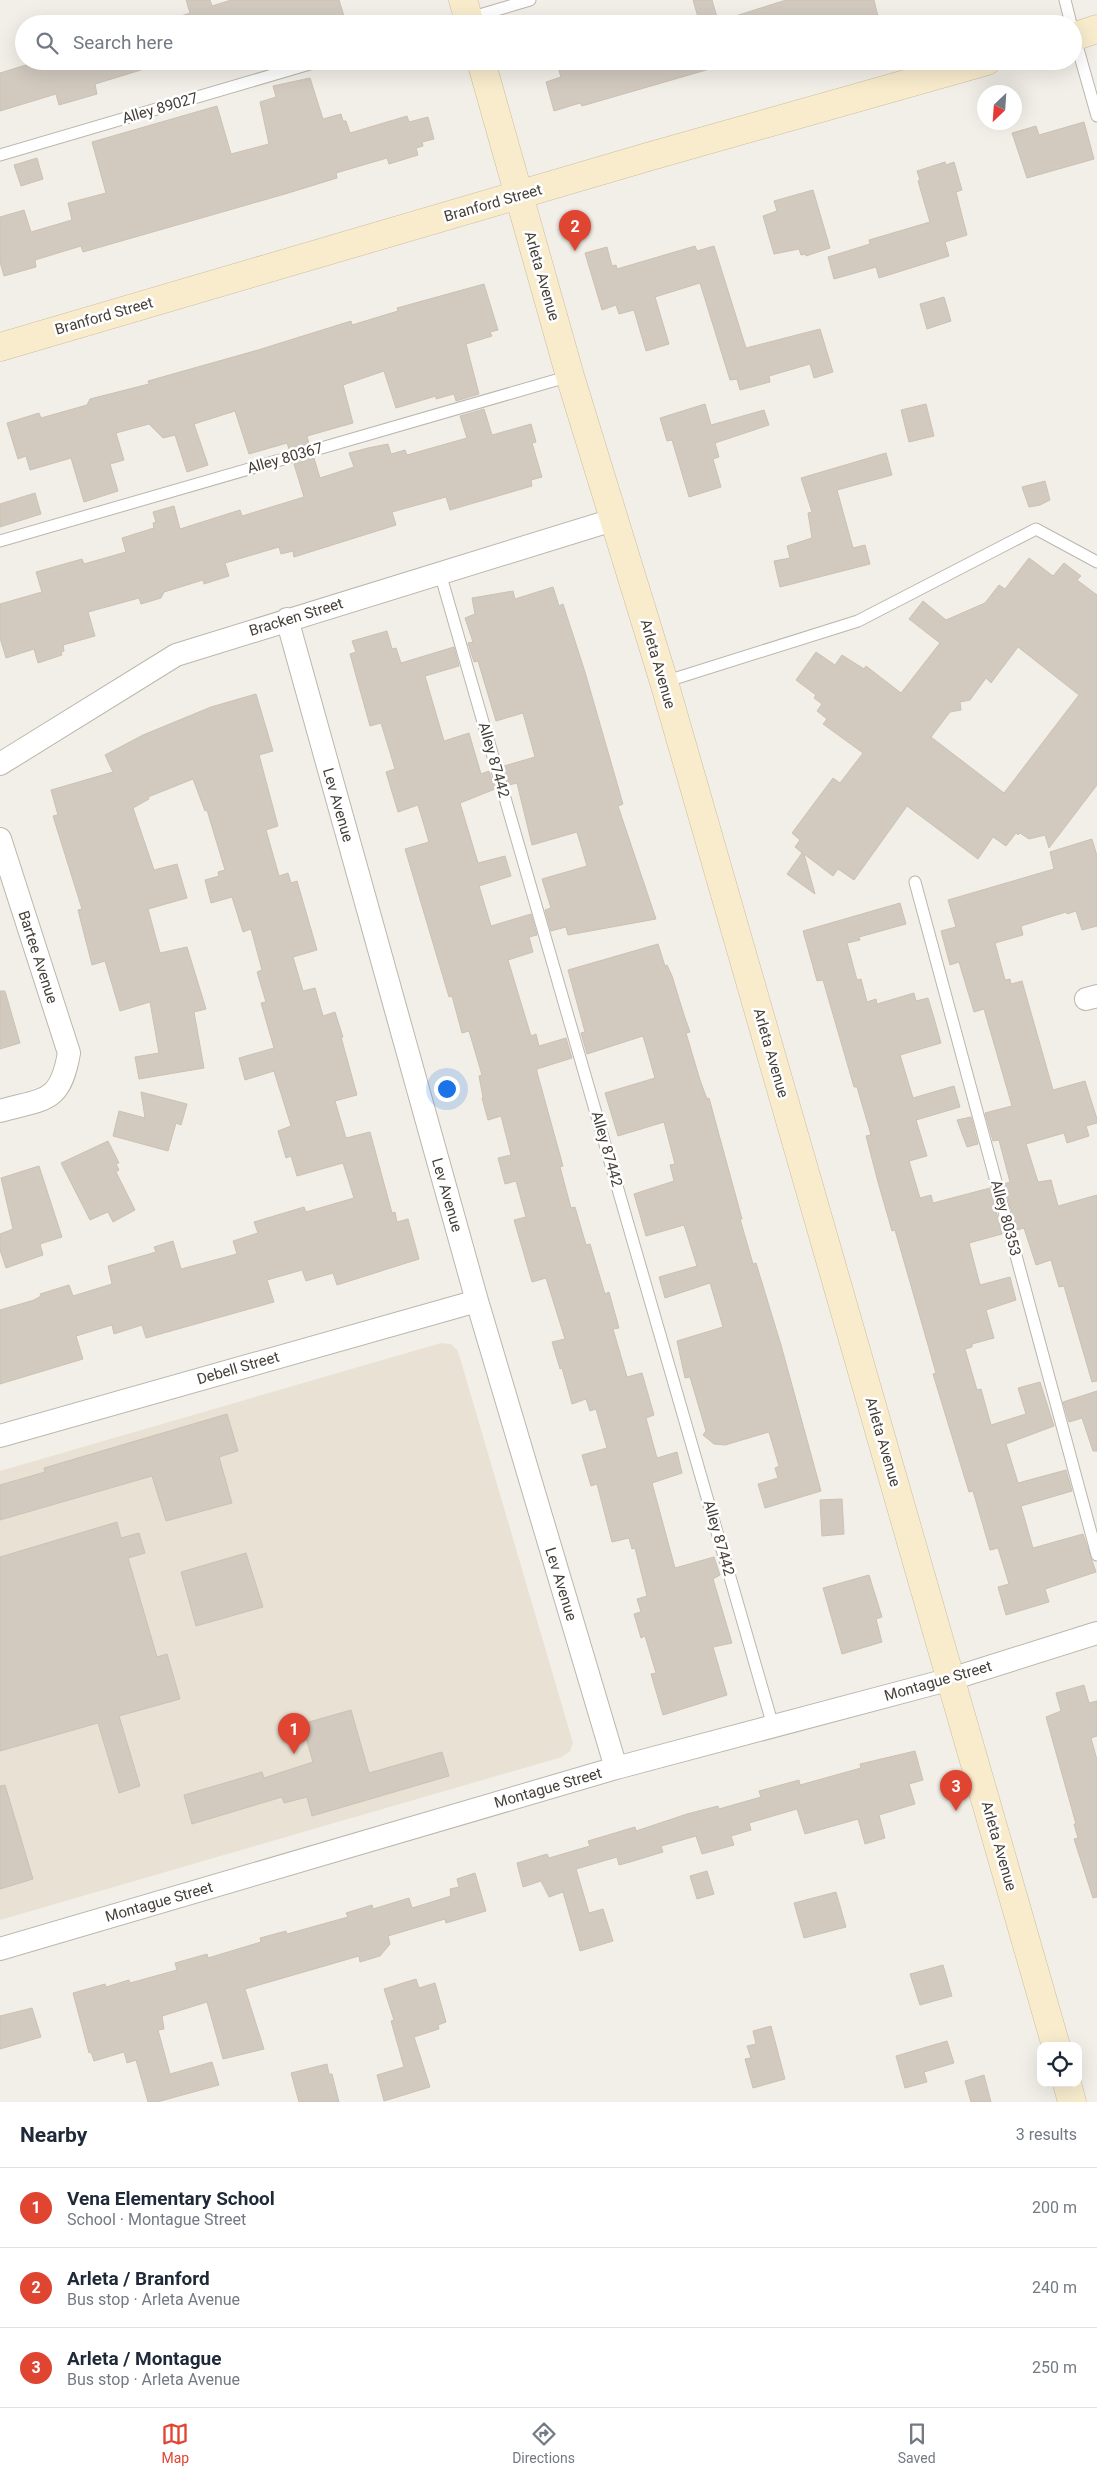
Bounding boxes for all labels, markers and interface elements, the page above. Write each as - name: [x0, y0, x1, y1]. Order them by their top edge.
- search box: [15, 15, 1082, 70]
- icon: search: [33, 29, 61, 57]
- text: Search here: [73, 31, 173, 54]
- north arrow: [977, 85, 1022, 130]
- street label: Alley 89027: [120, 89, 200, 127]
- street label: Branford Street: [442, 180, 544, 226]
- pin: 2: [559, 210, 591, 251]
- street label: Arleta Avenue: [521, 229, 563, 323]
- street label: Branford Street: [53, 293, 155, 339]
- street label: Alley 80367: [245, 439, 325, 477]
- street label: Bracken Street: [247, 594, 345, 640]
- street label: Arleta Avenue: [637, 617, 679, 711]
- street label: Alley 87442: [475, 720, 513, 800]
- street label: Lev Avenue: [319, 766, 357, 844]
- street label: Bartee Avenue: [15, 908, 61, 1006]
- street label: Arleta Avenue: [750, 1006, 792, 1100]
- your location: [434, 1076, 460, 1102]
- street label: Alley 87442: [588, 1109, 626, 1189]
- street label: Lev Avenue: [428, 1156, 466, 1234]
- street label: Alley 80353: [987, 1178, 1025, 1258]
- street label: Debell Street: [195, 1348, 281, 1388]
- street label: Arleta Avenue: [862, 1395, 904, 1489]
- street label: Alley 87442: [700, 1498, 738, 1578]
- street label: Lev Avenue: [541, 1545, 581, 1623]
- street label: Montague Street: [882, 1657, 994, 1705]
- pin: 1: [278, 1713, 310, 1754]
- street label: Montague Street: [492, 1764, 604, 1812]
- pin: 3: [940, 1770, 972, 1811]
- street label: Arleta Avenue: [978, 1799, 1020, 1893]
- street label: Montague Street: [103, 1878, 215, 1926]
- map controls: [1037, 2042, 1082, 2087]
- button: locate: [1037, 2042, 1082, 2087]
- text: Nearby: [20, 2123, 87, 2147]
- text: 3 results: [1016, 2125, 1077, 2144]
- text: Vena Elementary School: [67, 2187, 275, 2210]
- text: 1: [31, 2198, 41, 2217]
- text: 200 m: [1032, 2198, 1077, 2217]
- text: School · Montague Street: [67, 2210, 246, 2229]
- text: Arleta / Branford: [67, 2267, 210, 2290]
- text: 2: [31, 2278, 41, 2297]
- text: 240 m: [1032, 2278, 1077, 2297]
- text: Bus stop · Arleta Avenue: [67, 2290, 240, 2309]
- text: Arleta / Montague: [67, 2347, 221, 2370]
- text: 3: [31, 2358, 41, 2377]
- text: 250 m: [1032, 2358, 1077, 2377]
- text: Bus stop · Arleta Avenue: [67, 2370, 240, 2389]
- tab: Map: [161, 2420, 189, 2466]
- tab: Directions: [512, 2420, 575, 2466]
- tab: Saved: [898, 2420, 936, 2466]

